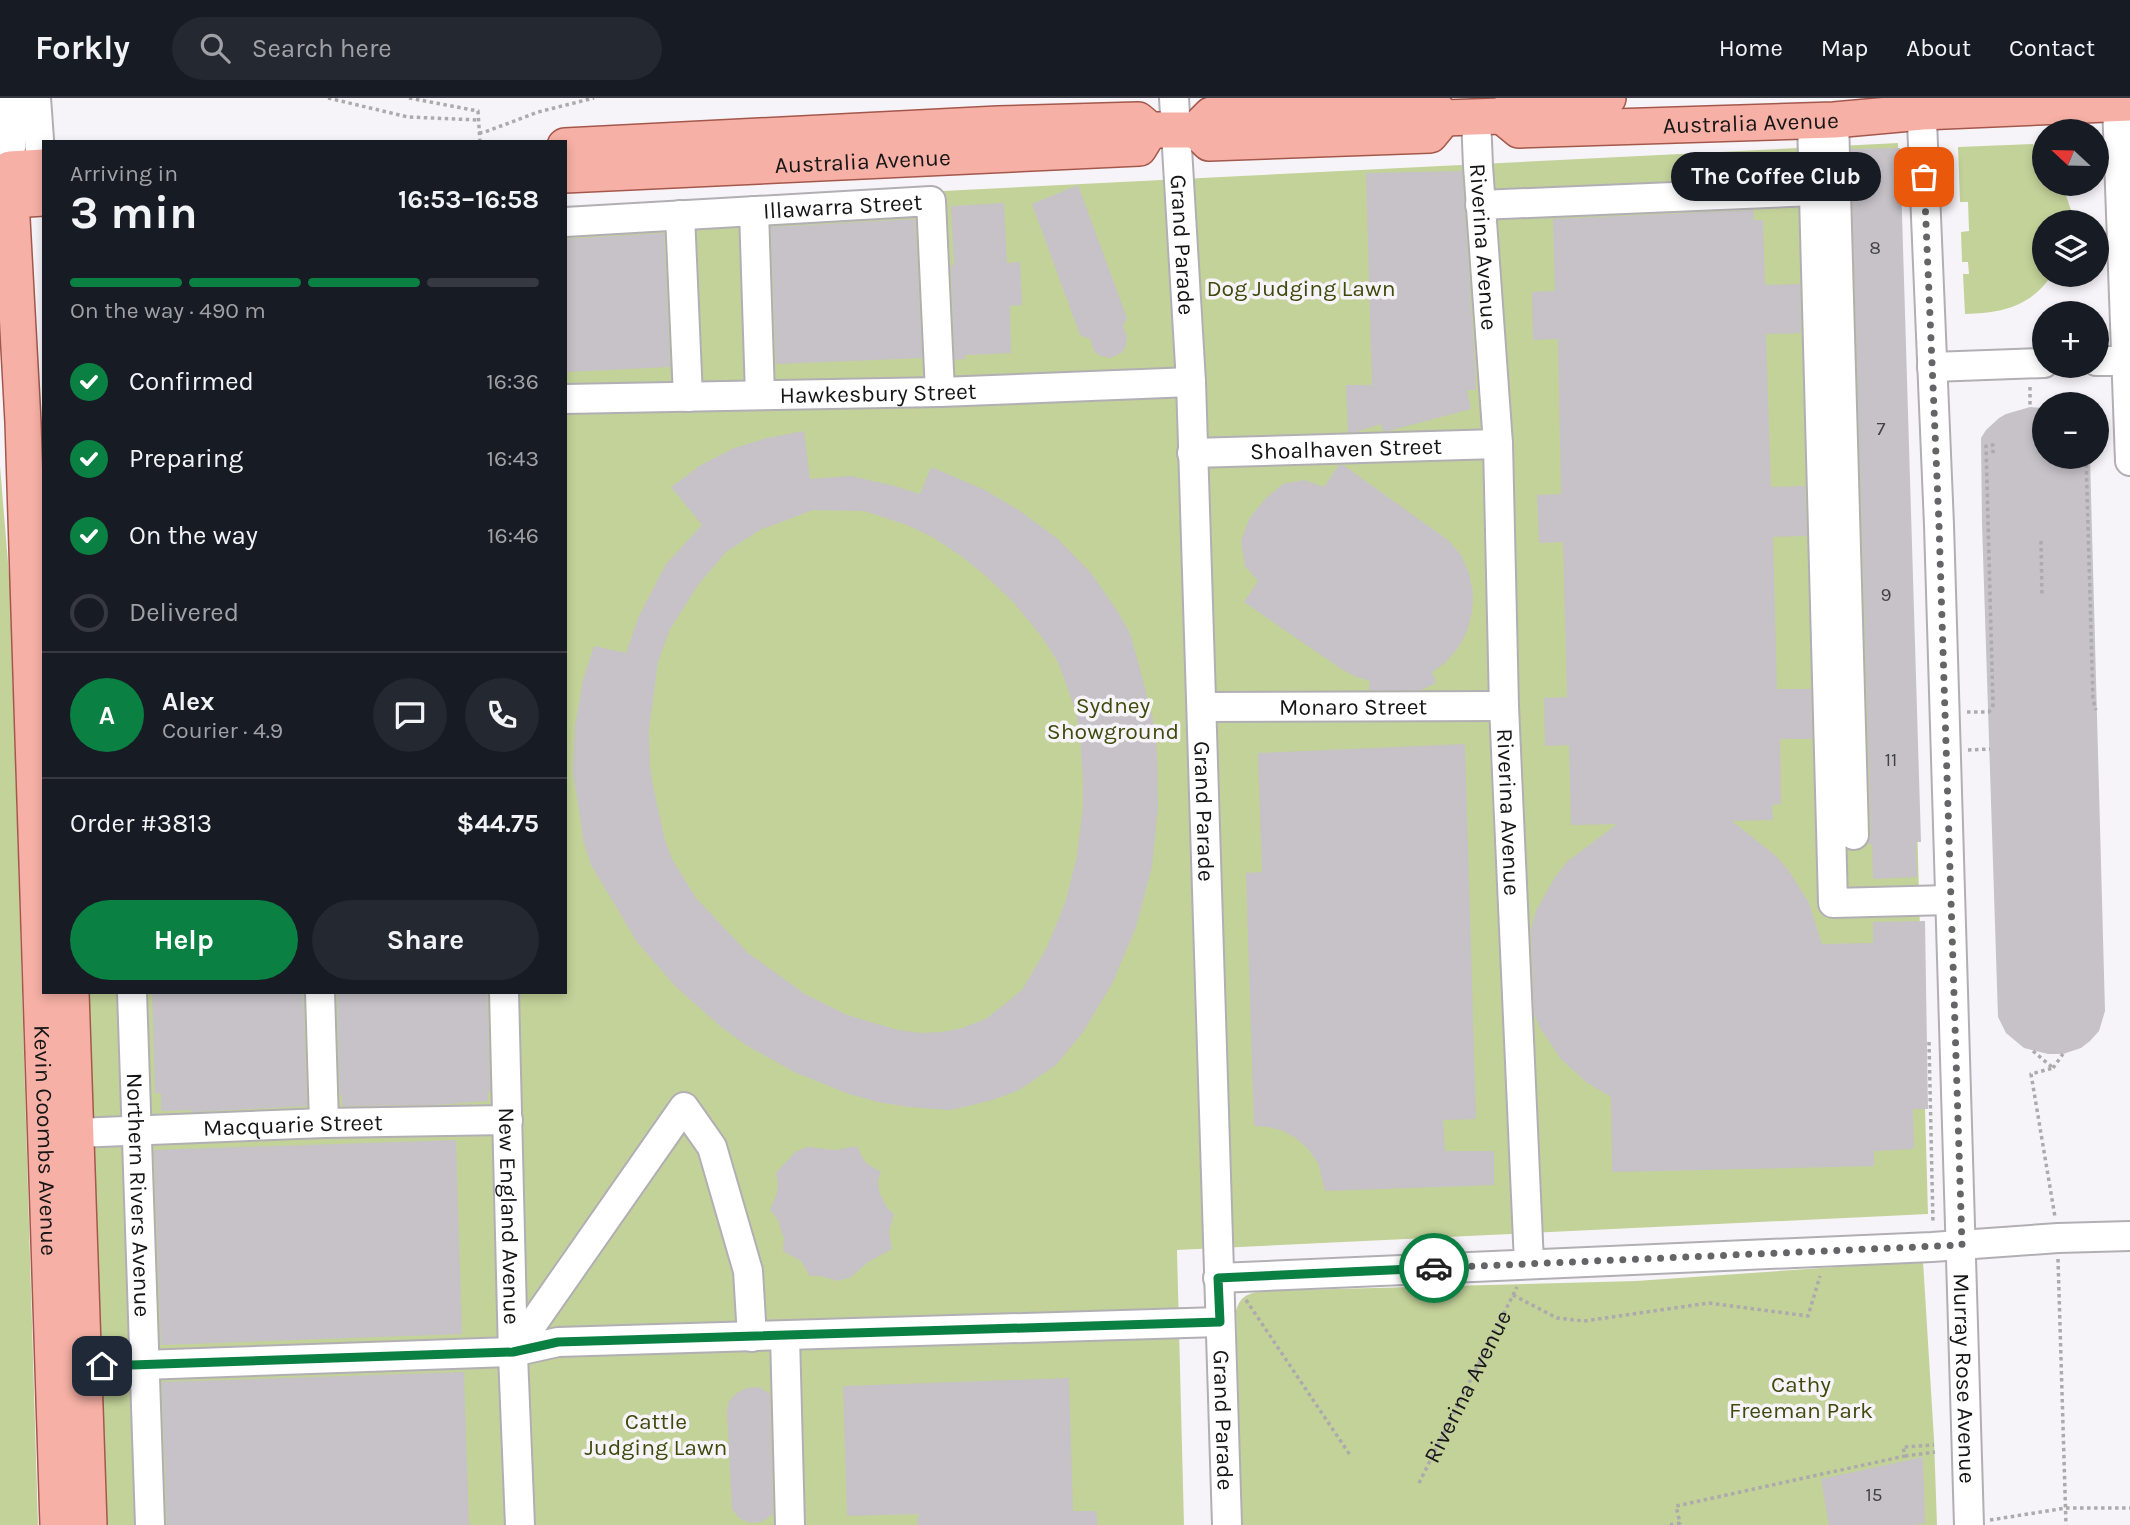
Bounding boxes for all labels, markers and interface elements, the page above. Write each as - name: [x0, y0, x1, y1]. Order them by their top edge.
- search box: [172, 17, 662, 80]
- text: Forkly: [35, 29, 130, 67]
- icon: search: [196, 29, 234, 67]
- text: Search here: [252, 33, 392, 64]
- text: Home: [1719, 34, 1783, 62]
- text: Map: [1821, 34, 1868, 62]
- text: About: [1906, 34, 1971, 62]
- text: Contact: [2009, 34, 2095, 62]
- street label: Australia Avenue: [1662, 106, 1839, 139]
- north arrow: [2032, 119, 2109, 196]
- map controls: [2032, 119, 2109, 469]
- street label: Australia Avenue: [774, 143, 951, 179]
- pin: [1894, 147, 1954, 207]
- callout: The Coffee Club: [1672, 153, 1882, 202]
- icon: bag: [1905, 158, 1943, 196]
- text: Arriving in: [70, 160, 178, 187]
- street label: Riverina Avenue: [1464, 162, 1503, 331]
- text: The Coffee Club: [1691, 163, 1861, 190]
- street label: Grand Parade: [1165, 174, 1200, 316]
- text: 16:53–16:58: [398, 184, 539, 215]
- text: 3 min: [70, 186, 198, 240]
- street label: Illawarra Street: [762, 188, 923, 224]
- button: layers: [2032, 210, 2109, 287]
- house number: 8: [1869, 237, 1881, 259]
- park label: Dog Judging Lawn: [1206, 275, 1396, 302]
- text: On the way · 490 m: [70, 297, 266, 324]
- button: +: [2032, 301, 2109, 378]
- icon: check: [70, 363, 108, 401]
- text: Confirmed: [129, 366, 254, 397]
- text: 16:36: [486, 368, 539, 395]
- street label: Hawkesbury Street: [779, 377, 977, 408]
- button: −: [2032, 392, 2109, 469]
- house number: 7: [1877, 418, 1886, 440]
- street label: Shoalhaven Street: [1250, 432, 1443, 465]
- icon: check: [70, 440, 108, 478]
- text: Preparing: [129, 443, 243, 474]
- text: 16:43: [487, 445, 539, 472]
- icon: check: [70, 517, 108, 555]
- text: On the way: [129, 520, 258, 551]
- text: 16:46: [487, 522, 539, 549]
- house number: 9: [1880, 584, 1892, 606]
- text: Delivered: [129, 597, 239, 628]
- button: chat: [373, 678, 447, 752]
- button: phone: [465, 678, 539, 752]
- text: Alex: [162, 686, 214, 717]
- park label: Sydney Showground: [1047, 692, 1179, 745]
- street label: Monaro Street: [1279, 693, 1427, 720]
- text: A: [99, 700, 115, 731]
- text: Courier · 4.9: [162, 717, 283, 744]
- street label: Riverina Avenue: [1492, 728, 1526, 896]
- street label: Grand Parade: [1189, 741, 1220, 882]
- house number: 11: [1885, 749, 1897, 771]
- text: Order #3813: [70, 808, 212, 839]
- text: $44.75: [456, 808, 539, 839]
- button: Help: [70, 900, 298, 980]
- button: Share: [312, 900, 539, 980]
- street label: Kevin Coombs Avenue: [29, 1024, 63, 1256]
- street label: Northern Rivers Avenue: [121, 1072, 156, 1318]
- street label: New England Avenue: [493, 1107, 526, 1325]
- street label: Macquarie Street: [202, 1109, 383, 1141]
- courier: [1399, 1233, 1469, 1303]
- icon: car: [1415, 1249, 1453, 1287]
- street label: Murray Rose Avenue: [1948, 1273, 1981, 1484]
- street label: Riverina Avenue: [1418, 1306, 1517, 1467]
- pin: [72, 1336, 132, 1396]
- icon: home: [83, 1347, 121, 1385]
- street label: Grand Parade: [1208, 1349, 1239, 1491]
- park label: Cathy Freeman Park: [1729, 1371, 1873, 1424]
- park label: Cattle Judging Lawn: [585, 1408, 727, 1461]
- house number: 15: [1865, 1484, 1883, 1506]

